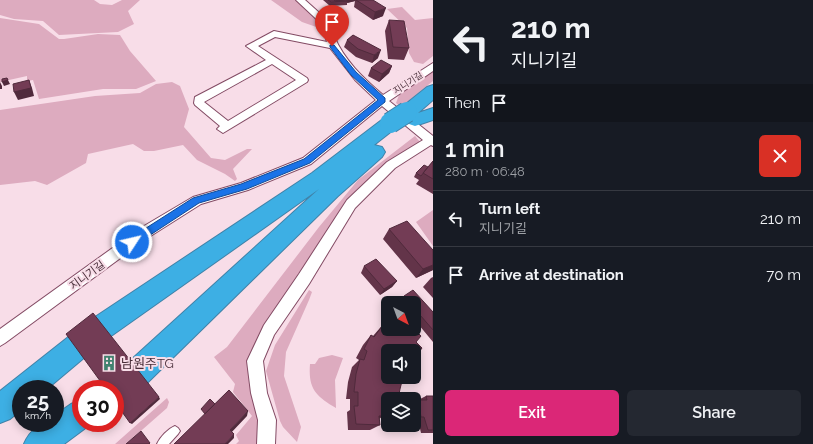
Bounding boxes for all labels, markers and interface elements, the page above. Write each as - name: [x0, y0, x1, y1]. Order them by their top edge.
- pin: [315, 5, 349, 46]
- icon: arrive: [321, 11, 343, 33]
- text: 210 m: [511, 12, 591, 45]
- icon: left: [445, 16, 497, 68]
- text: 지니기길: [511, 50, 577, 71]
- street label: 지니기길: [391, 70, 425, 96]
- icon: arrive: [488, 92, 510, 114]
- text: Then: [445, 94, 480, 112]
- text: 1 min: [445, 134, 505, 163]
- button: close: [759, 135, 801, 177]
- text: 280 m · 06:48: [445, 164, 525, 179]
- text: Turn left: [479, 200, 540, 218]
- icon: left: [445, 208, 467, 230]
- text: 210 m: [760, 210, 801, 228]
- position arrow: [111, 221, 153, 263]
- text: 지니기길: [479, 221, 527, 236]
- street label: 지니기길: [67, 258, 107, 293]
- icon: arrive: [445, 264, 467, 286]
- text: Arrive at destination: [479, 266, 624, 284]
- text: 70 m: [766, 266, 801, 284]
- north arrow: [381, 296, 421, 336]
- map controls: [381, 296, 421, 432]
- button: sound: [381, 344, 421, 384]
- building icon: 남원주TG: [100, 354, 118, 372]
- place label: 남원주TG: [121, 356, 174, 371]
- speed limit sign: 30: [72, 380, 124, 432]
- text: 25: [27, 389, 49, 413]
- button: Exit: [445, 390, 619, 436]
- button: Share: [627, 390, 801, 436]
- button: layers: [381, 392, 421, 432]
- text: km/h: [25, 410, 51, 421]

